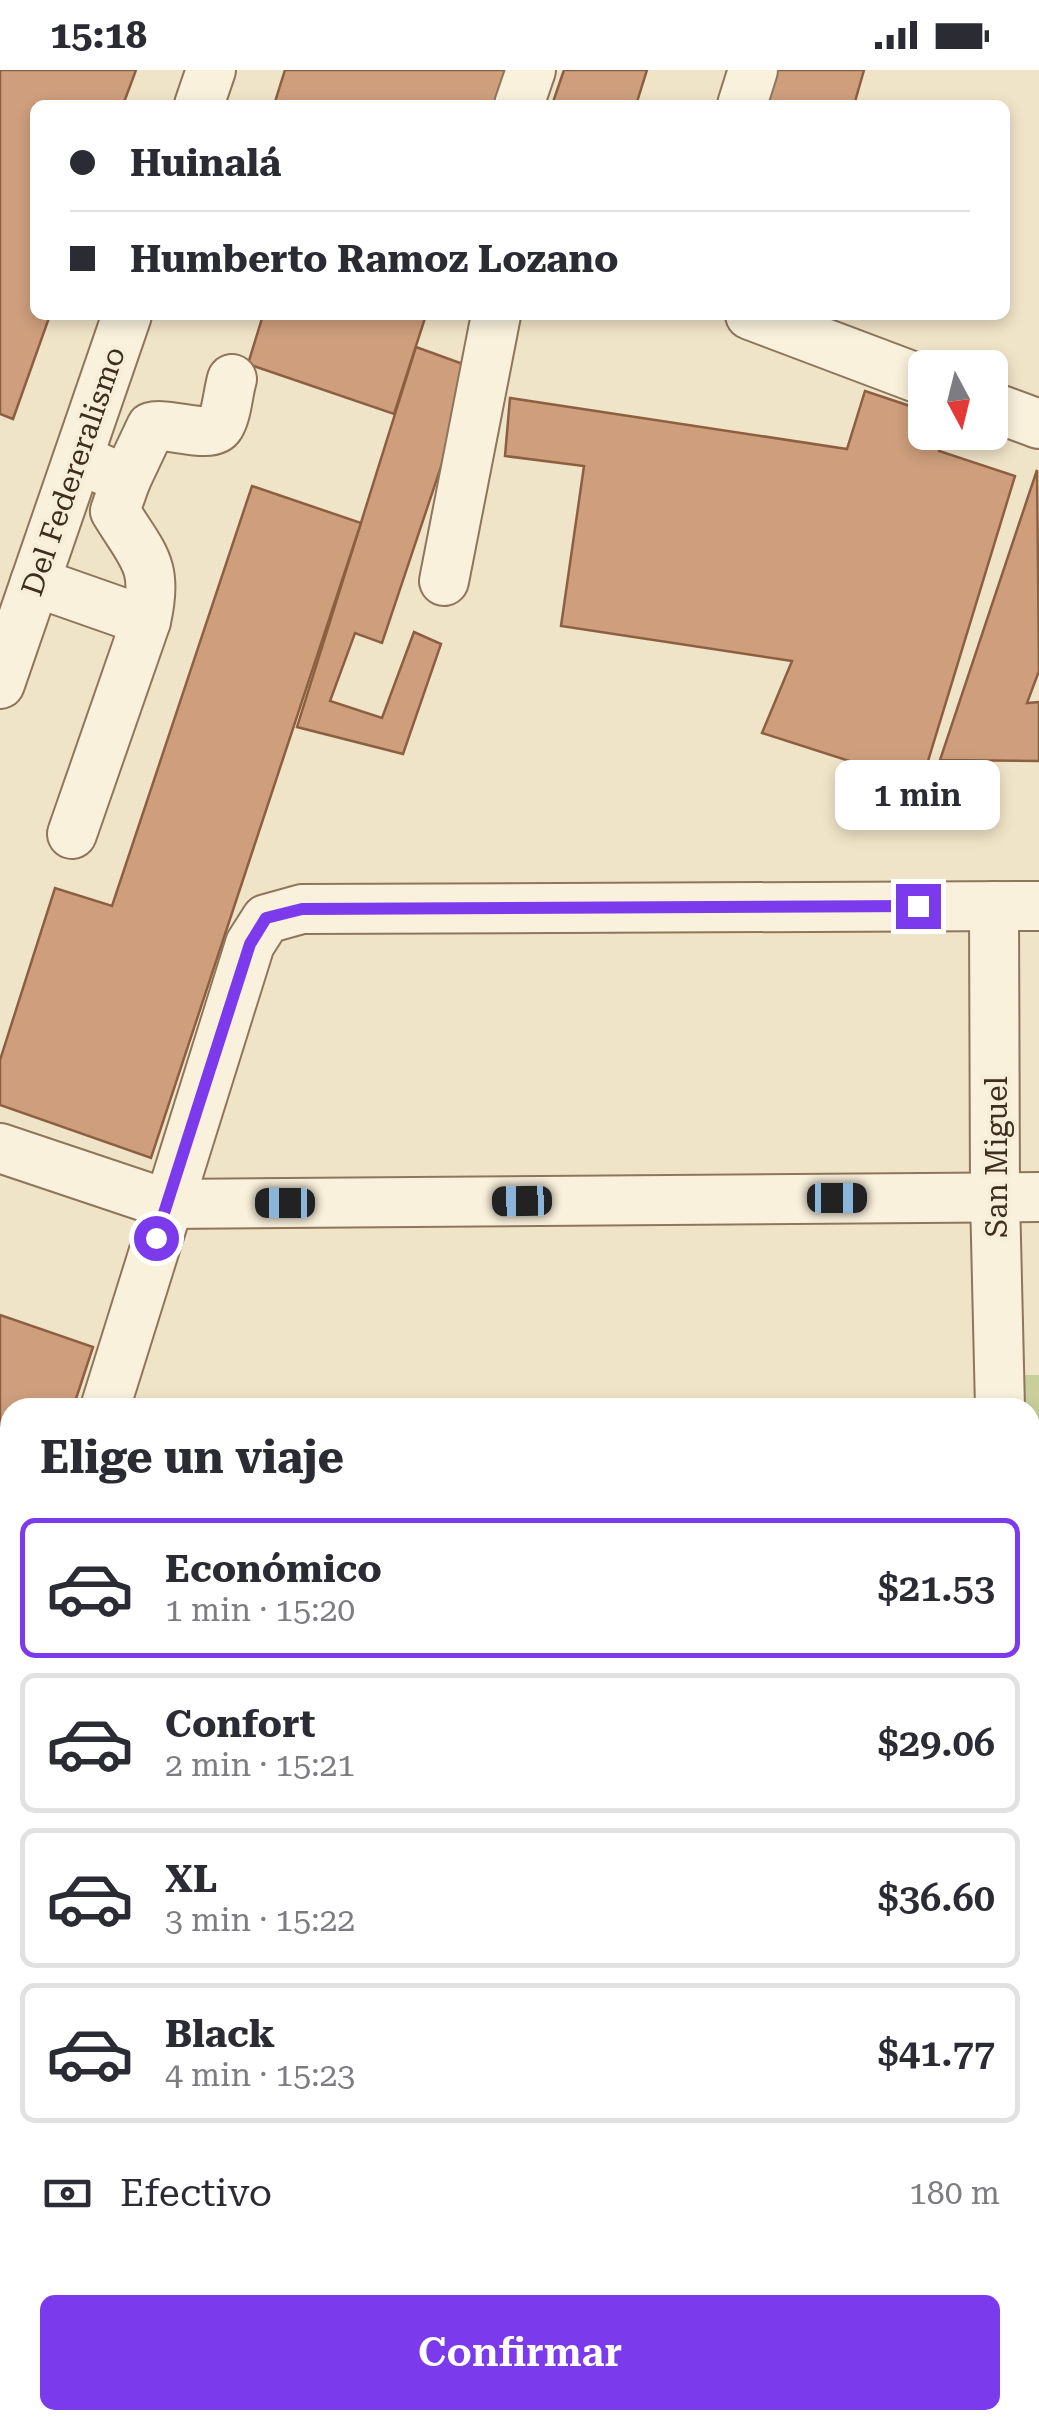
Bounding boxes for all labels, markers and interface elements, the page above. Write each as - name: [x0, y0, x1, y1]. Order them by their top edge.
- text: 15:18: [50, 13, 147, 57]
- text: Huinalá: [130, 141, 281, 185]
- text: Humberto Ramoz Lozano: [130, 237, 619, 281]
- street label: Del Federeralismo: [14, 342, 132, 600]
- north arrow: [908, 350, 1008, 450]
- map controls: [908, 350, 1008, 450]
- callout: 1 min: [836, 761, 1000, 831]
- text: 1 min: [873, 776, 962, 814]
- route end: [896, 884, 941, 929]
- street label: San Miguel: [979, 1076, 1014, 1238]
- car: [807, 1183, 867, 1213]
- car: [492, 1185, 552, 1217]
- car: [255, 1188, 315, 1218]
- route start: [134, 1216, 179, 1261]
- text: Elige un viaje: [40, 1431, 344, 1484]
- icon: car: [45, 1543, 135, 1633]
- text: Económico: [165, 1547, 382, 1591]
- text: $21.53: [877, 1566, 995, 1610]
- text: 1 min · 15:20: [165, 1591, 355, 1629]
- icon: car: [45, 1698, 135, 1788]
- text: Confort: [165, 1702, 315, 1746]
- text: $29.06: [877, 1721, 995, 1765]
- text: 2 min · 15:21: [165, 1746, 355, 1784]
- icon: car: [45, 1853, 135, 1943]
- text: XL: [165, 1857, 217, 1901]
- text: $36.60: [877, 1876, 995, 1920]
- text: 3 min · 15:22: [165, 1901, 355, 1939]
- icon: car: [45, 2008, 135, 2098]
- text: Black: [165, 2012, 275, 2056]
- text: $41.77: [877, 2031, 995, 2075]
- text: 4 min · 15:23: [165, 2056, 355, 2094]
- icon: cash: [40, 2166, 95, 2221]
- text: Efectivo: [120, 2171, 272, 2215]
- text: 180 m: [909, 2174, 1000, 2212]
- button: Confirmar: [40, 2295, 1000, 2410]

